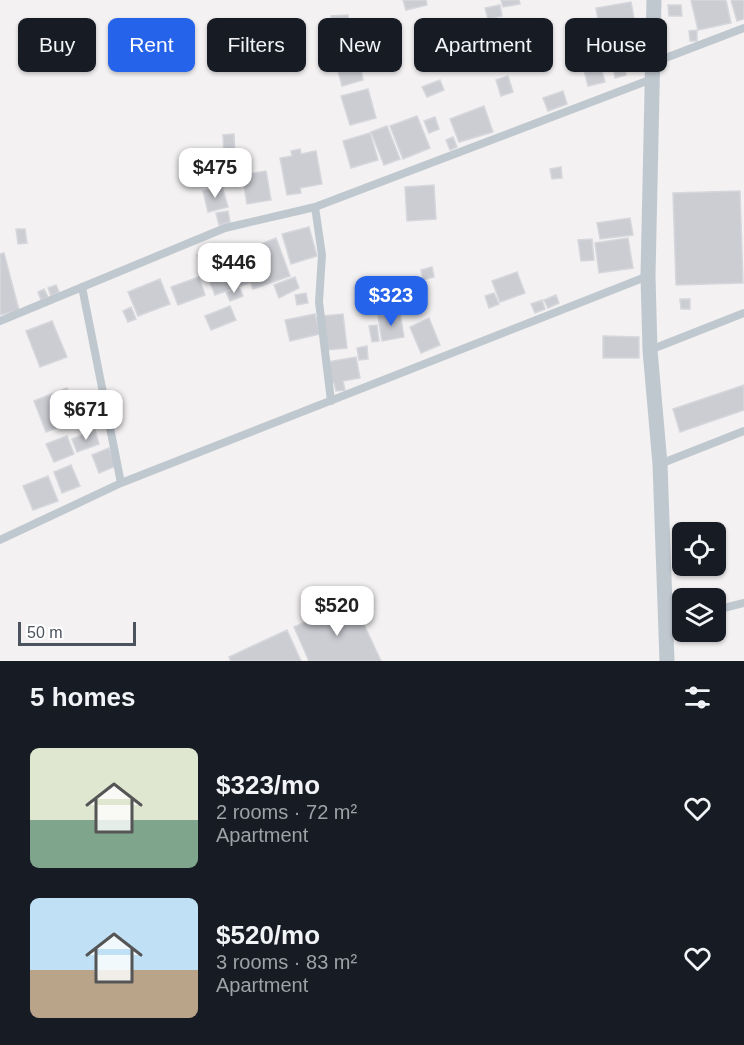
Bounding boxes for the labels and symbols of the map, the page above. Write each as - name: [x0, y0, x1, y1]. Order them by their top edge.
- pin: $475: [179, 148, 251, 199]
- pin: $446: [198, 243, 270, 294]
- pin: $323: [355, 276, 427, 327]
- pin: $671: [50, 390, 122, 441]
- pin: $520: [301, 586, 373, 637]
- scale bar: [18, 619, 136, 646]

